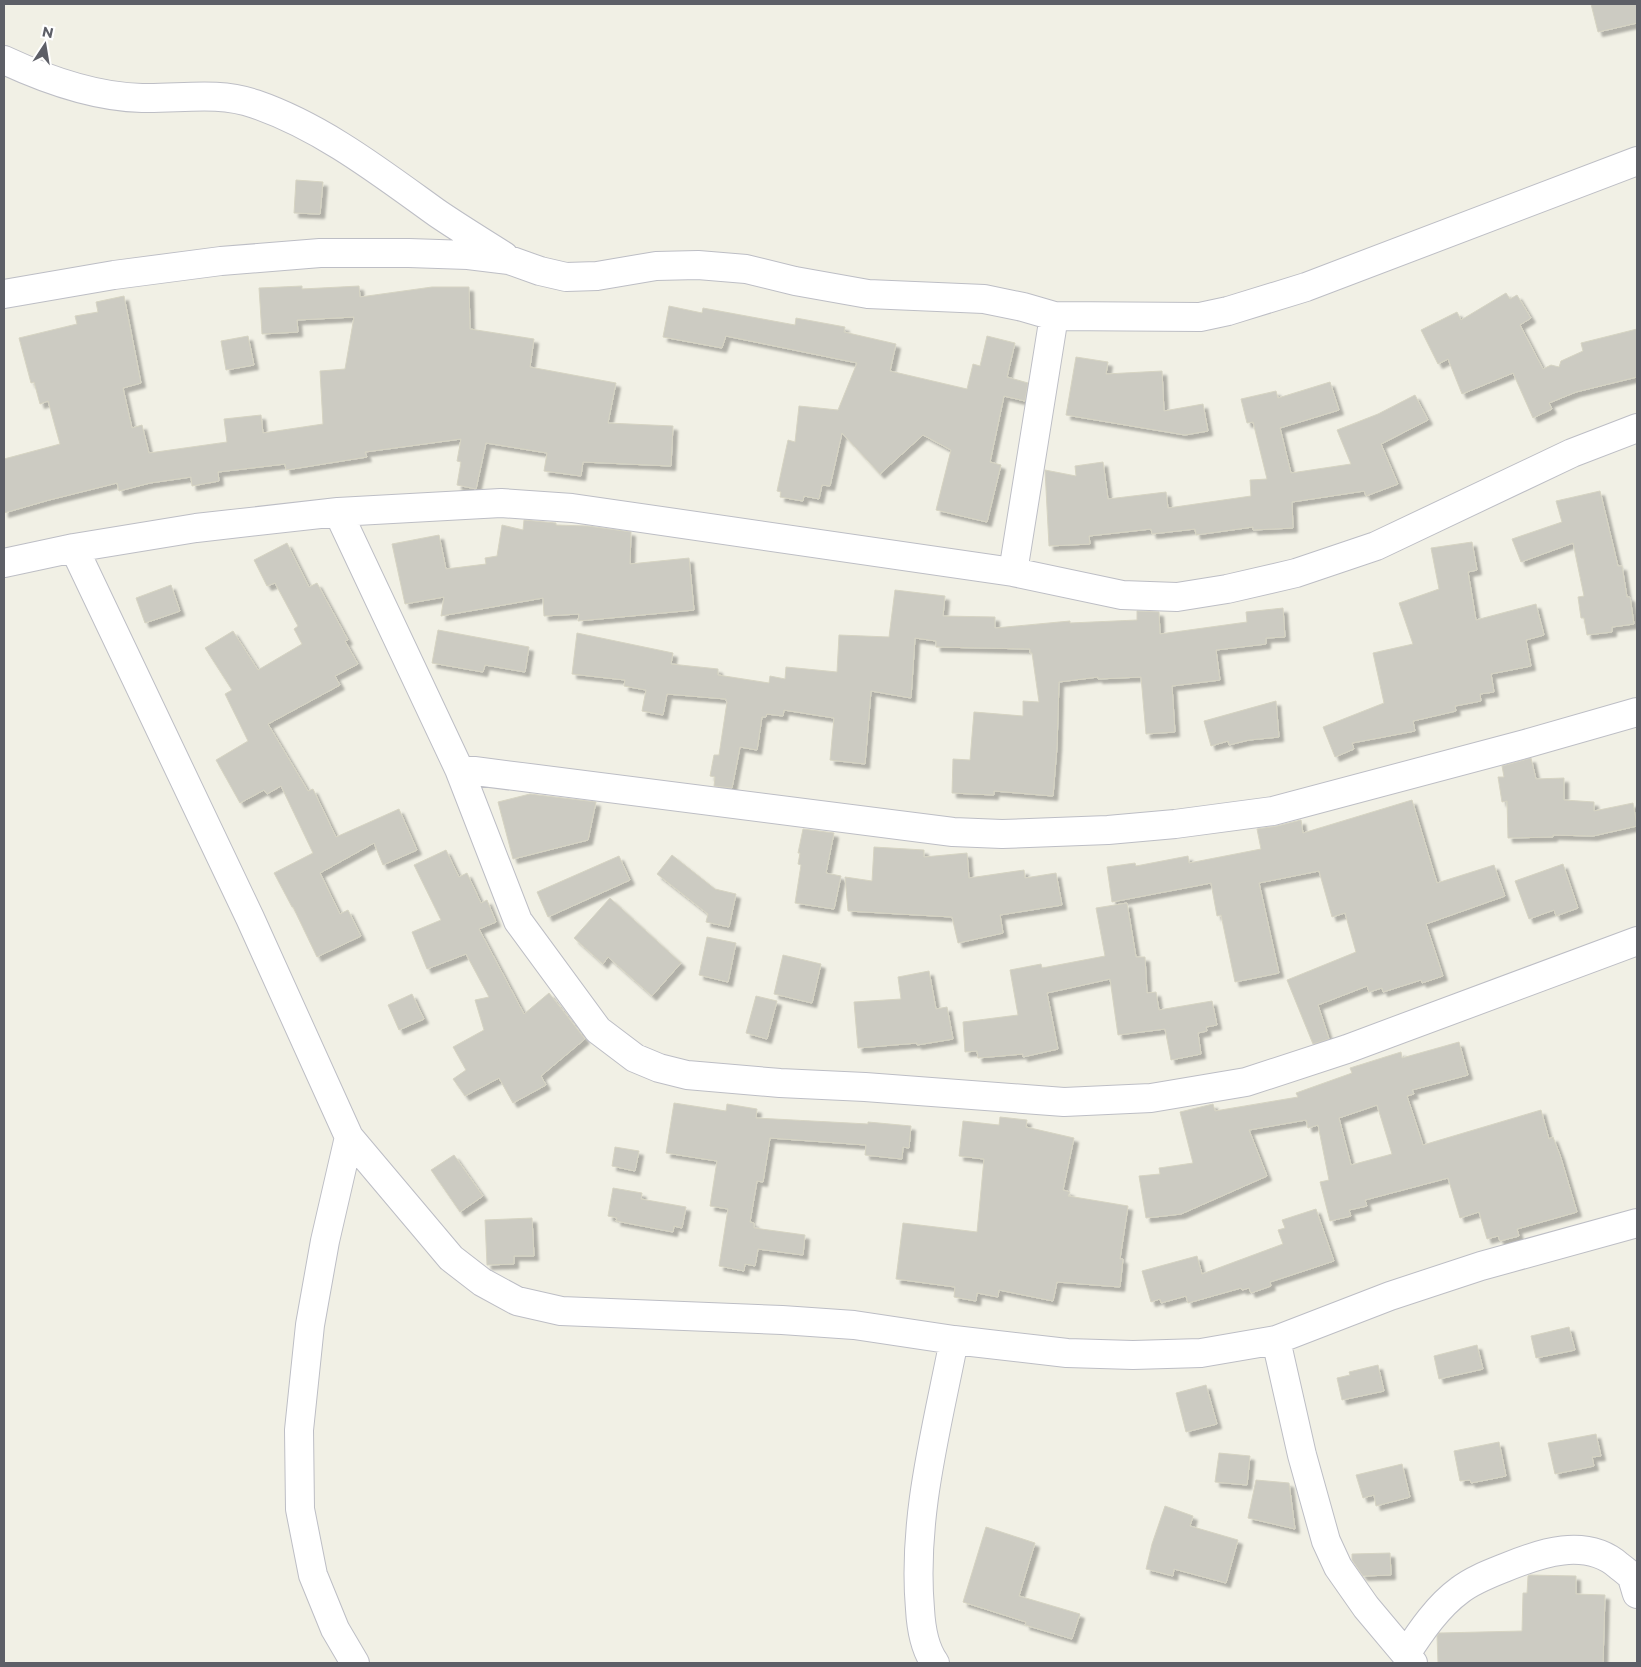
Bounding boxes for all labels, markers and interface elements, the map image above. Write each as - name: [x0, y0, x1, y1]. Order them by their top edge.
- north arrow: [20, 20, 70, 70]
- text: N: [40, 22, 55, 42]

